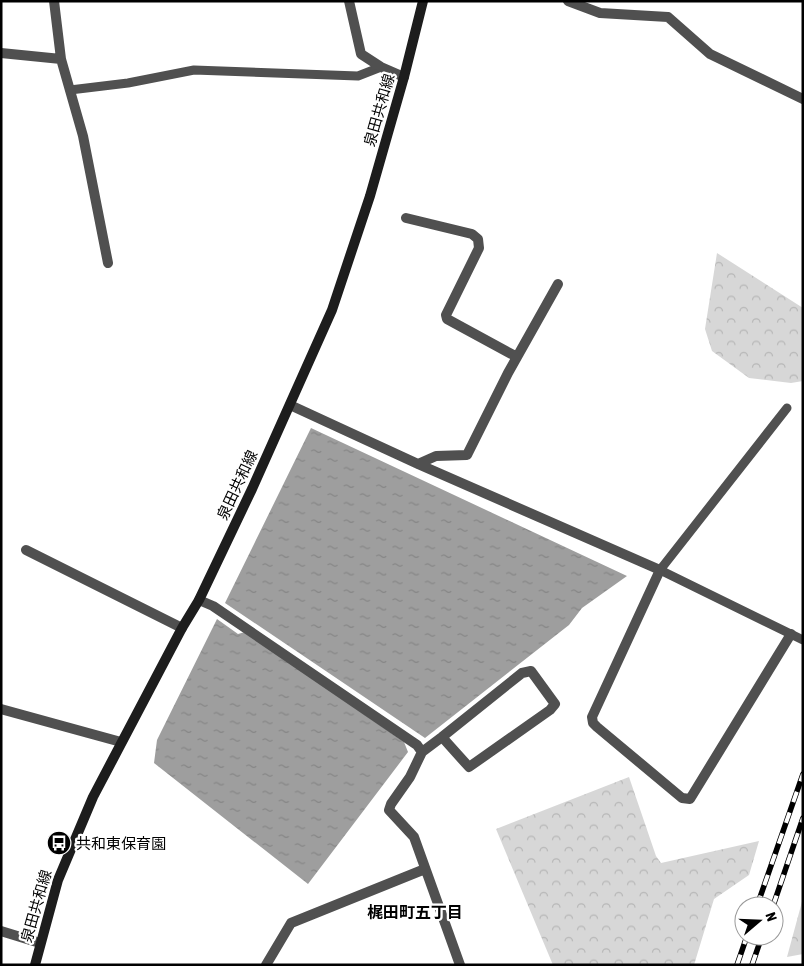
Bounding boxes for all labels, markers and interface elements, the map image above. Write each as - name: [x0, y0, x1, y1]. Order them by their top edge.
- street label: 泉田共和線: [360, 72, 398, 148]
- street label: 泉田共和線: [213, 447, 261, 523]
- bus stop icon: 共和東保育園: [46, 830, 72, 856]
- place label: 共和東保育園: [76, 835, 166, 852]
- street label: 泉田共和線: [17, 868, 55, 944]
- north arrow: [734, 896, 784, 946]
- district label: 梶田町五丁目: [367, 903, 463, 921]
- text: N: [762, 910, 780, 923]

